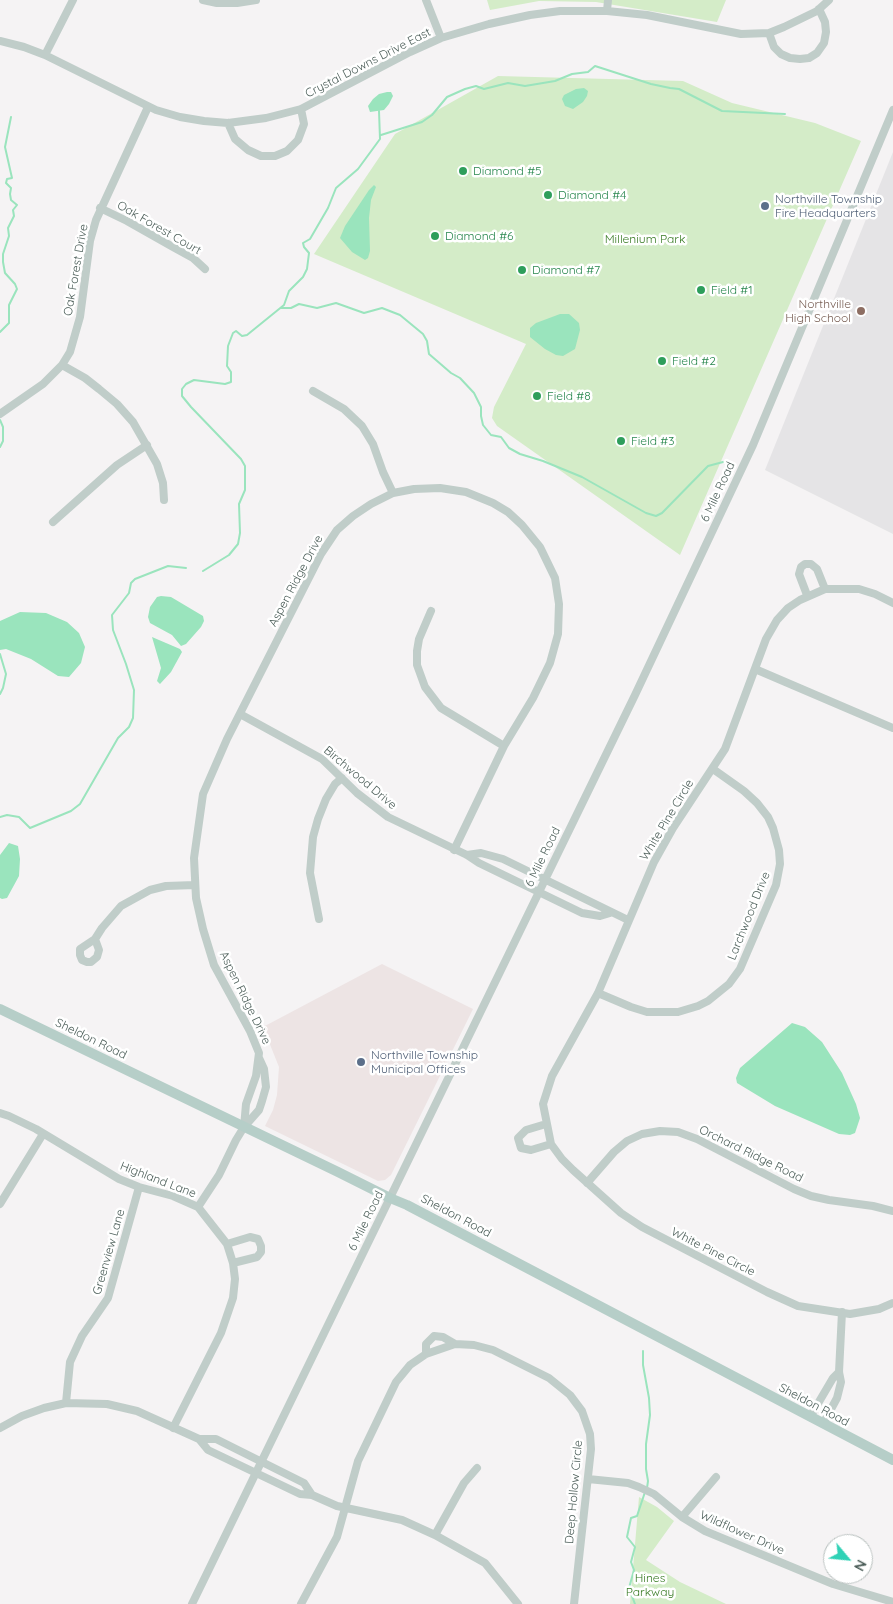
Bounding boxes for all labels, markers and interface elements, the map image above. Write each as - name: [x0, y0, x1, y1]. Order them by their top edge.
- street label: Crystal Downs Drive East: [303, 25, 433, 101]
- place label: Diamond #5: [473, 164, 542, 178]
- marker: Diamond #5: [457, 165, 469, 177]
- place label: Diamond #4: [558, 188, 626, 202]
- marker: Diamond #4: [542, 189, 554, 201]
- place label: Northville Township Fire Headquarters: [775, 192, 882, 220]
- street label: Oak Forest Court: [114, 198, 204, 258]
- marker: Northville Township Fire Headquarters: [759, 200, 771, 212]
- street label: Oak Forest Drive: [61, 223, 91, 317]
- place label: Diamond #6: [445, 229, 513, 243]
- marker: Diamond #6: [429, 230, 441, 242]
- park label: Millenium Park: [605, 232, 685, 246]
- place label: Diamond #7: [532, 263, 600, 277]
- marker: Diamond #7: [516, 264, 528, 276]
- place label: Field #1: [711, 283, 753, 297]
- marker: Field #1: [695, 284, 707, 296]
- place label: Northville High School: [785, 297, 851, 325]
- marker: Northville High School: [855, 305, 867, 317]
- place label: Field #2: [672, 354, 716, 368]
- marker: Field #2: [656, 355, 668, 367]
- place label: Field #8: [547, 389, 591, 403]
- marker: Field #8: [531, 390, 543, 402]
- place label: Field #3: [631, 434, 674, 448]
- marker: Field #3: [615, 435, 627, 447]
- street label: 6 Mile Road: [698, 460, 738, 524]
- street label: Aspen Ridge Drive: [266, 533, 326, 629]
- street label: Birchwood Drive: [321, 743, 399, 813]
- street label: White Pine Circle: [637, 777, 697, 863]
- street label: 6 Mile Road: [522, 825, 564, 889]
- street label: Larchwood Drive: [725, 870, 773, 962]
- street label: Aspen Ridge Drive: [216, 949, 274, 1047]
- street label: Sheldon Road: [53, 1016, 129, 1062]
- place label: Northville Township Municipal Offices: [371, 1048, 478, 1076]
- marker: Northville Township Municipal Offices: [355, 1056, 367, 1068]
- street label: Orchard Ridge Road: [697, 1123, 805, 1185]
- street label: Highland Lane: [118, 1159, 198, 1201]
- street label: 6 Mile Road: [345, 1189, 387, 1253]
- street label: Sheldon Road: [418, 1191, 494, 1241]
- street label: Greenview Lane: [90, 1207, 128, 1297]
- street label: White Pine Circle: [669, 1225, 757, 1279]
- street label: Sheldon Road: [776, 1380, 852, 1430]
- street label: Deep Hollow Circle: [562, 1440, 586, 1544]
- street label: Wildflower Drive: [698, 1508, 786, 1558]
- north arrow: [823, 1534, 873, 1584]
- text: N: [850, 1557, 871, 1574]
- park label: Hines Parkway: [626, 1571, 674, 1599]

